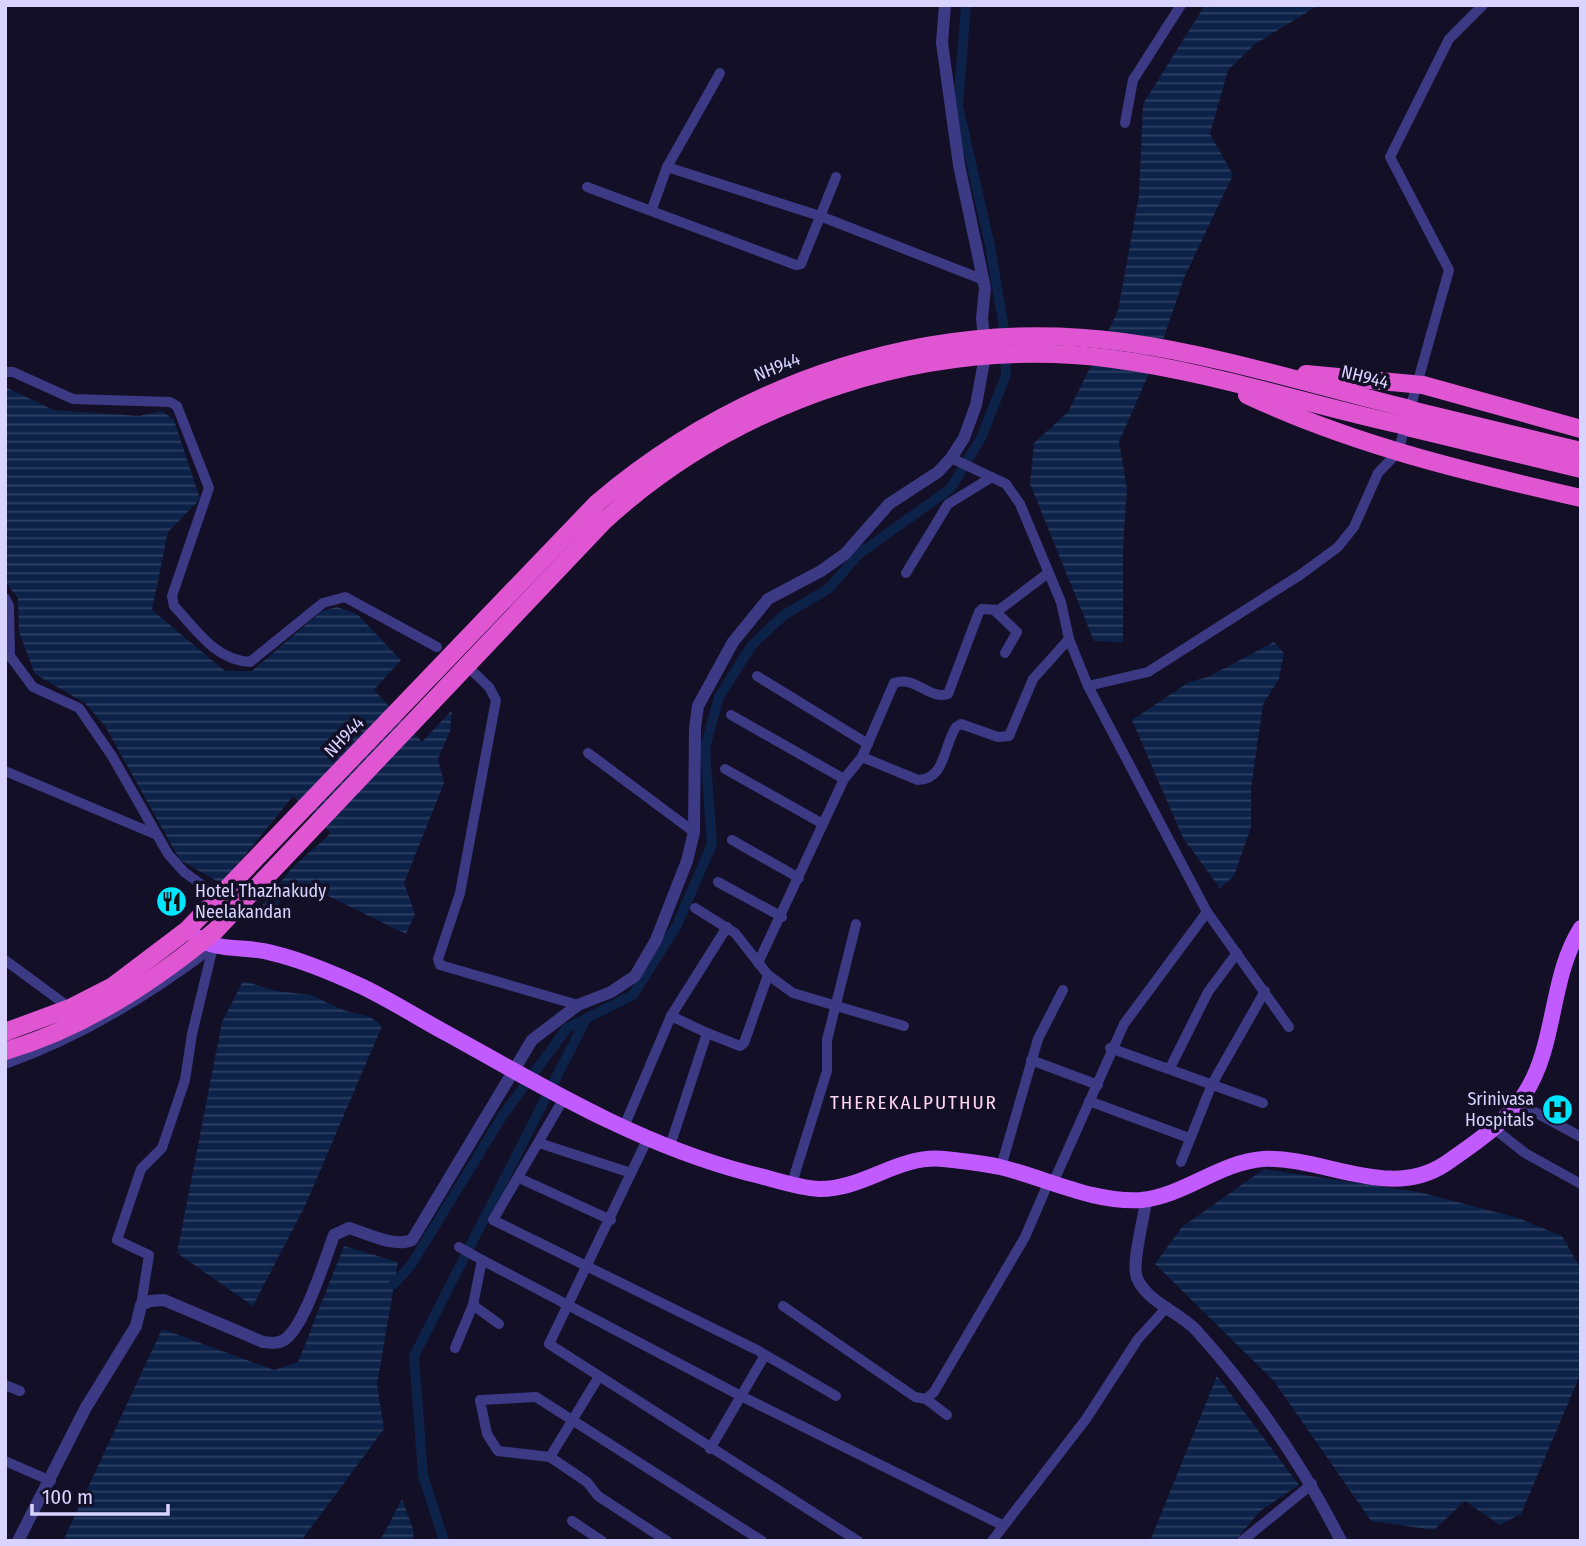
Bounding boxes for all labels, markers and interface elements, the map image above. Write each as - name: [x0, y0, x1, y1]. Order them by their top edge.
- street label: NH944: [751, 348, 804, 386]
- street label: NH944: [1339, 361, 1391, 394]
- street label: NH944: [319, 712, 369, 762]
- place label: Hotel Thazhakudy Neelakandan: [195, 880, 326, 923]
- restaurant icon: Hotel Thazhakudy Neelakandan: [155, 884, 189, 918]
- place label: Srinivasa Hospitals: [1465, 1088, 1534, 1131]
- district label: THEREKALPUTHUR: [830, 1091, 998, 1114]
- hospital icon: Srinivasa Hospitals: [1540, 1092, 1574, 1126]
- scale bar: [32, 1472, 168, 1516]
- text: 100 m: [42, 1484, 93, 1510]

